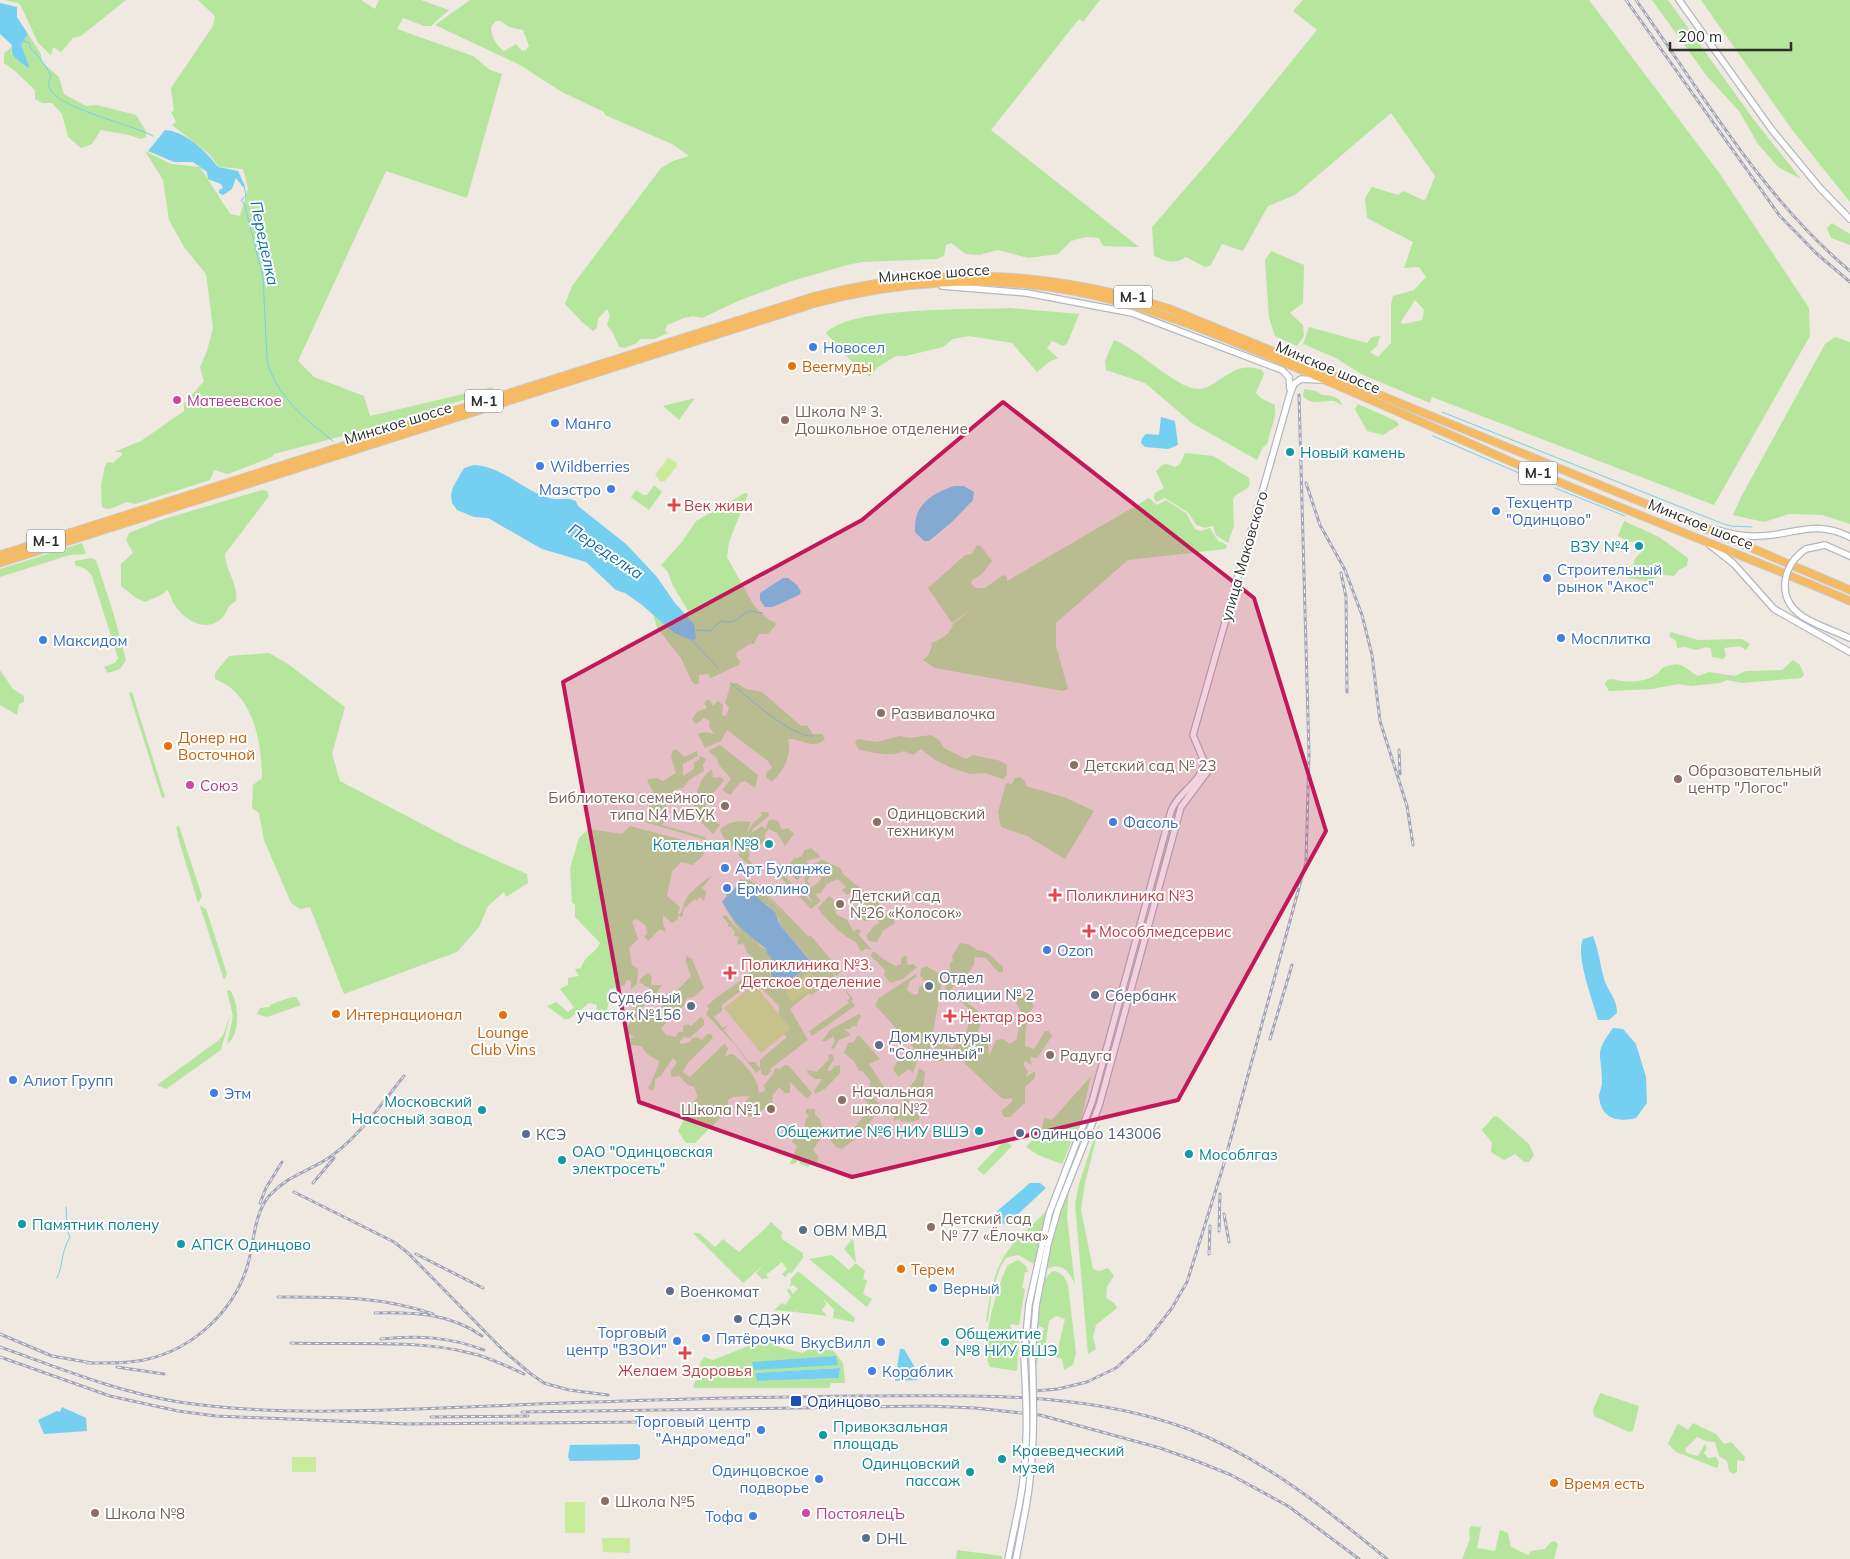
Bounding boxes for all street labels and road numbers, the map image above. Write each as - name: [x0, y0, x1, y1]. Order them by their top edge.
- street label: Минское шоссе: [878, 260, 990, 286]
- road number: М-1: [1114, 286, 1152, 308]
- street label: Минское шоссе: [1273, 336, 1383, 398]
- road number: М-1: [465, 390, 503, 412]
- street label: Минское шоссе: [342, 398, 454, 448]
- road number: М-1: [1519, 462, 1557, 484]
- street label: улица Маковского: [1216, 489, 1272, 623]
- street label: Минское шоссе: [1646, 494, 1756, 554]
- road number: М-1: [27, 530, 65, 552]

